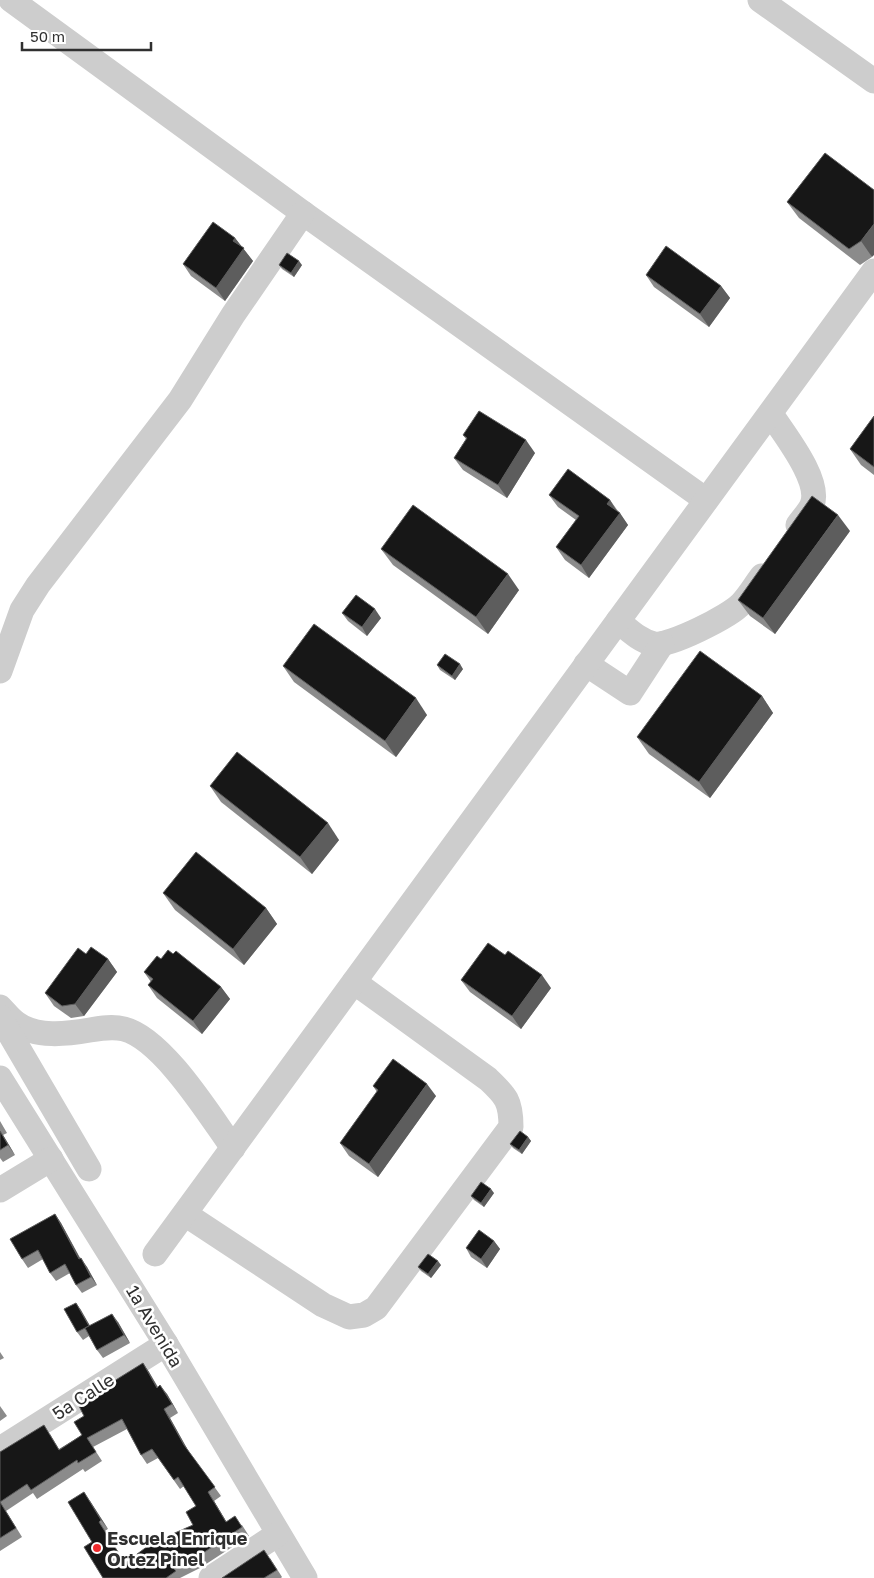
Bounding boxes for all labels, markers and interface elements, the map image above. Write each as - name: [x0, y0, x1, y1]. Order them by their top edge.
- scale bar: [22, 20, 151, 52]
- text: 50 m: [30, 27, 65, 45]
- street label: 1a Avenida: [122, 1281, 188, 1371]
- street label: 5a Calle: [48, 1368, 118, 1424]
- place label: Escuela Enrique Ortez Pinel: [107, 1527, 248, 1570]
- marker: Escuela Enrique Ortez Pinel: [91, 1542, 103, 1554]

